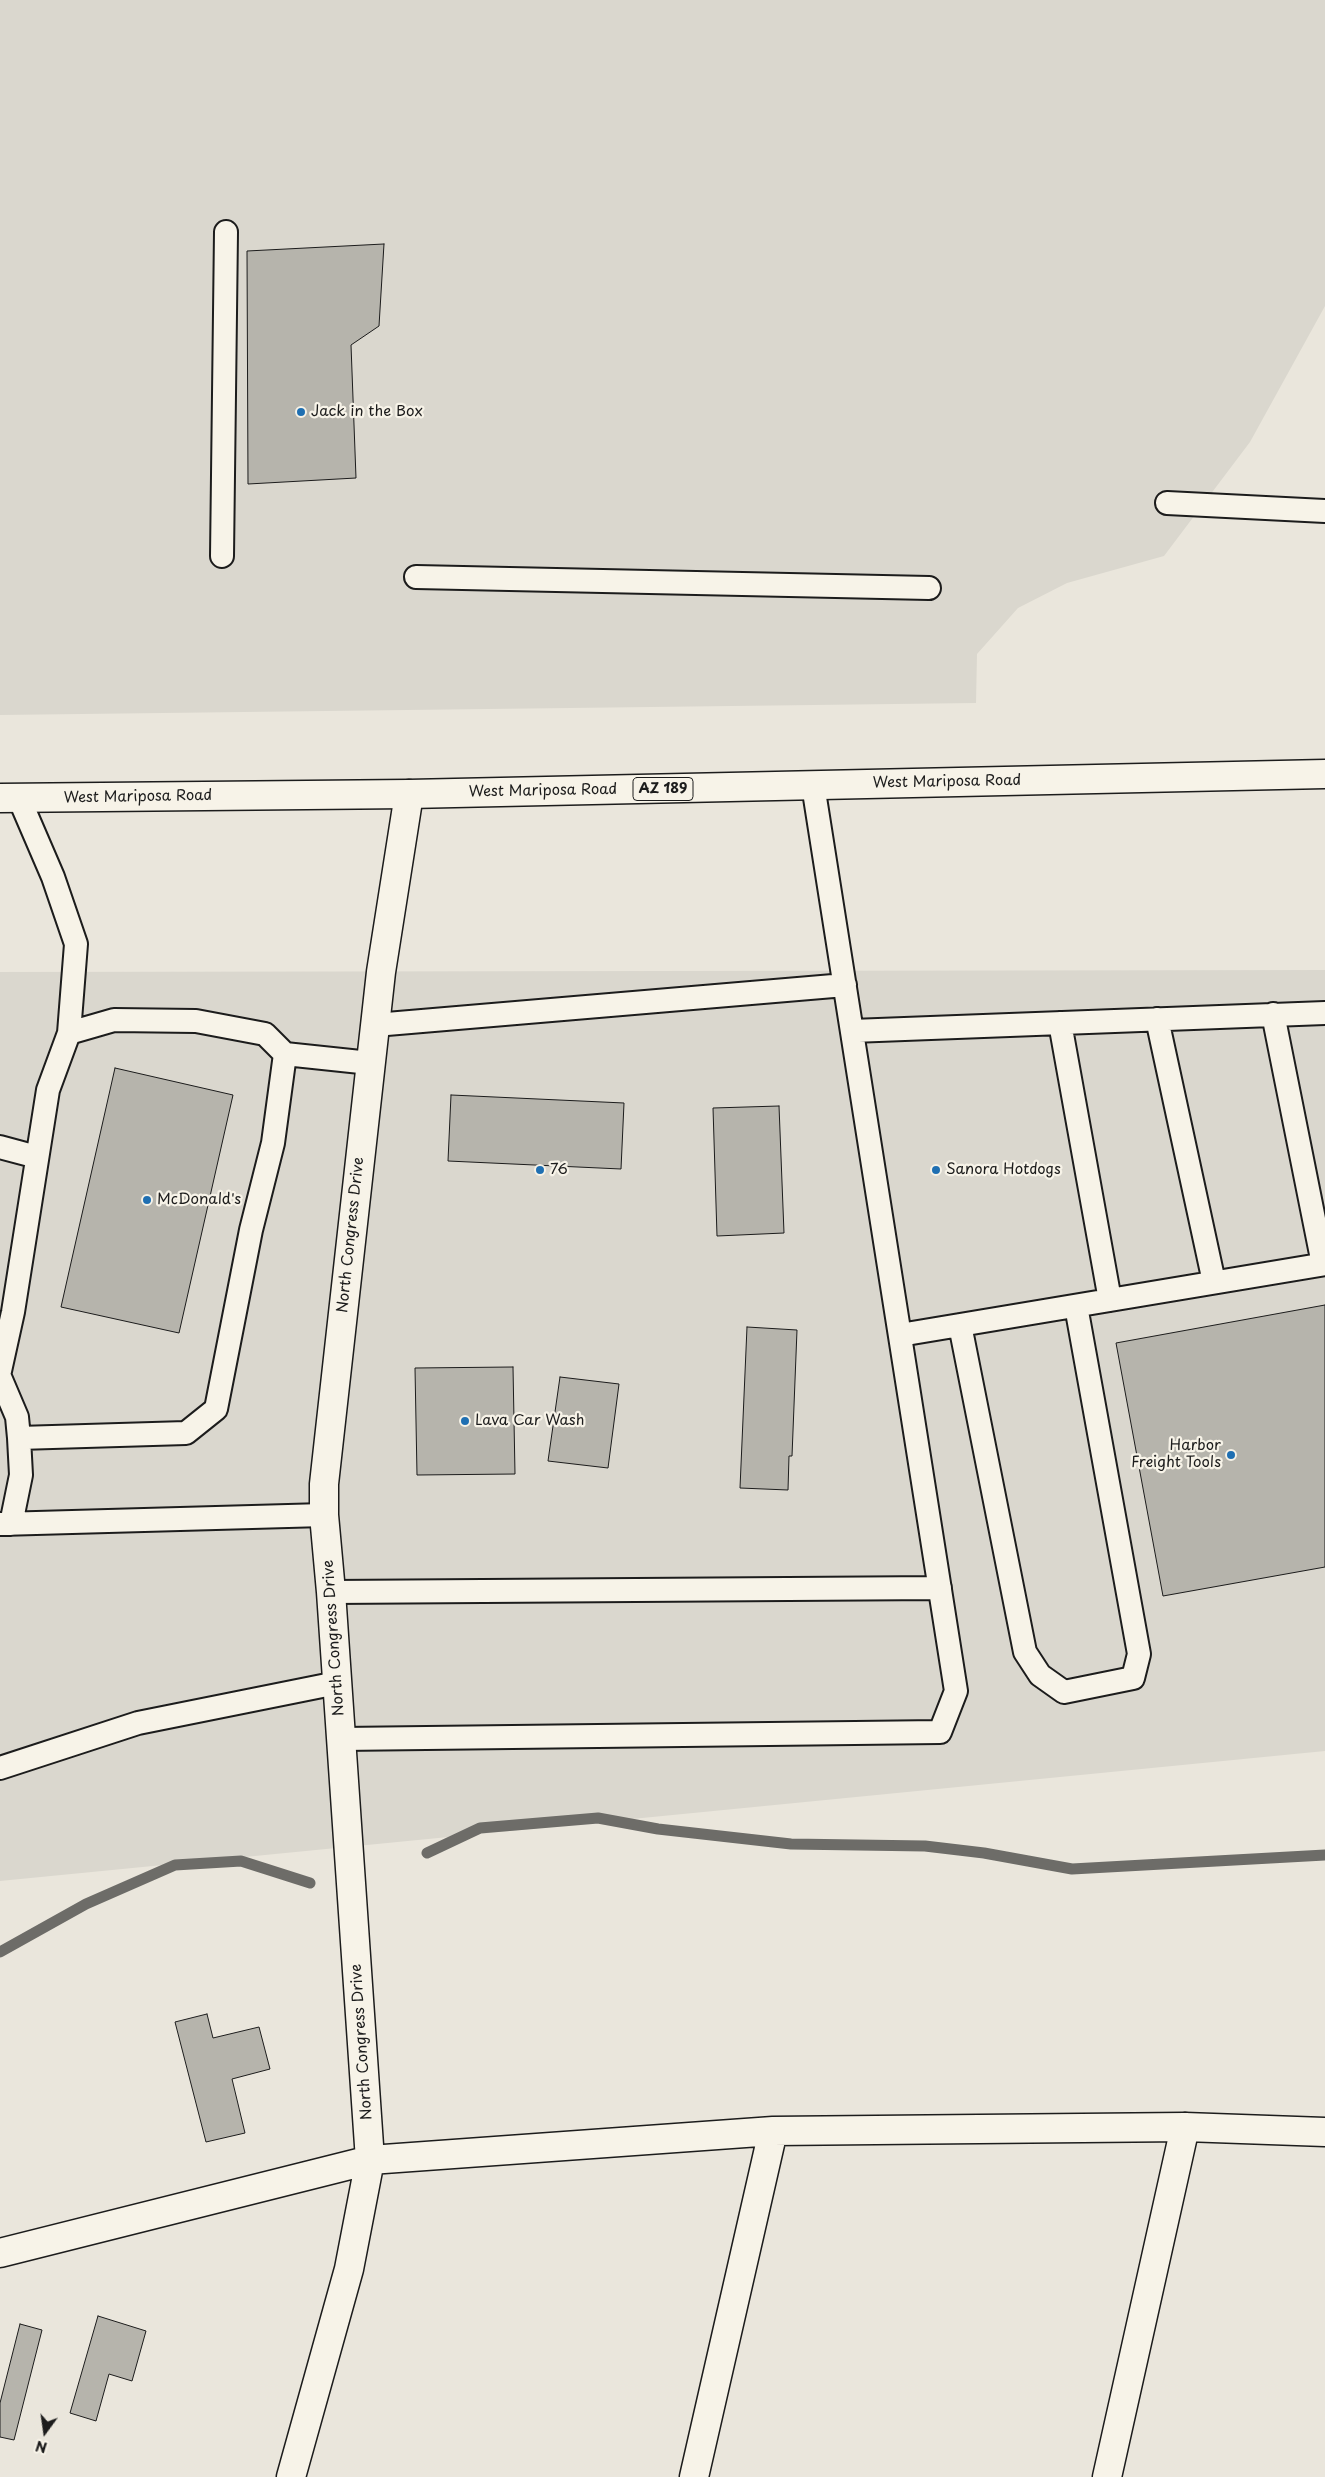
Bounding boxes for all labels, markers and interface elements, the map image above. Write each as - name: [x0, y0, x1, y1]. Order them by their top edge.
- place label: Jack in the Box: [311, 403, 423, 421]
- marker: Jack in the Box: [295, 406, 307, 418]
- street label: West Mariposa Road: [873, 772, 1021, 792]
- road number: AZ 189: [633, 778, 693, 801]
- street label: West Mariposa Road: [469, 781, 617, 801]
- street label: West Mariposa Road: [64, 787, 212, 807]
- street label: North Congress Drive: [334, 1156, 368, 1314]
- place label: 76: [550, 1161, 568, 1179]
- place label: Sanora Hotdogs: [946, 1161, 1061, 1179]
- marker: 76: [534, 1164, 546, 1176]
- marker: Sanora Hotdogs: [930, 1164, 942, 1176]
- place label: McDonald's: [157, 1191, 241, 1209]
- marker: McDonald's: [141, 1194, 153, 1206]
- place label: Lava Car Wash: [475, 1412, 584, 1430]
- marker: Lava Car Wash: [459, 1415, 471, 1427]
- place label: Harbor Freight Tools: [1131, 1437, 1221, 1472]
- marker: Harbor Freight Tools: [1225, 1449, 1237, 1461]
- street label: North Congress Drive: [320, 1559, 348, 1717]
- street label: North Congress Drive: [348, 1963, 376, 2121]
- north arrow: [20, 2407, 70, 2457]
- text: N: [33, 2436, 49, 2459]

